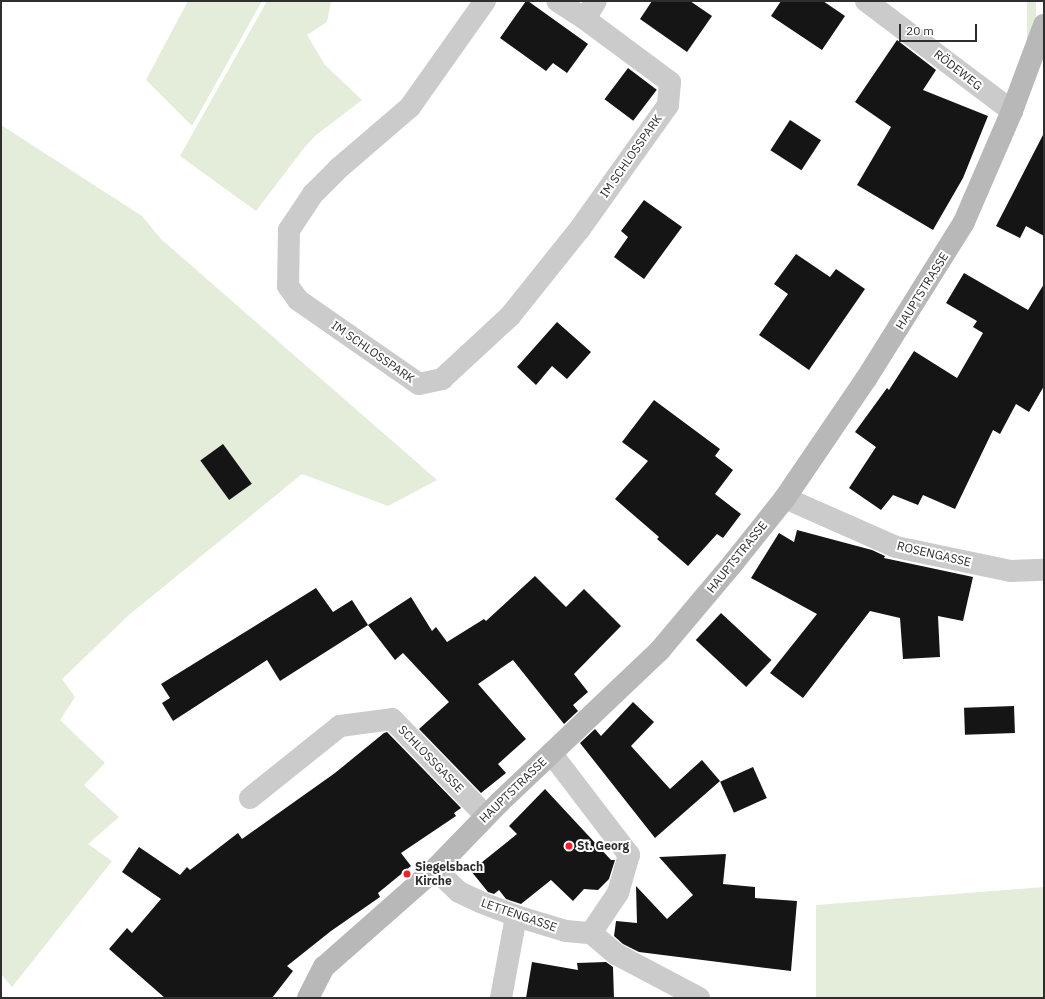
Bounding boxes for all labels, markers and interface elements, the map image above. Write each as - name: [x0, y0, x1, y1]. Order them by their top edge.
- scale bar: [901, 16, 979, 42]
- text: 20 m: [906, 23, 934, 38]
- street label: RÖDEWEG: [931, 47, 985, 93]
- street label: IM SCHLOSSPARK: [597, 112, 665, 200]
- street label: HAUPTSTRASSE: [893, 250, 951, 332]
- street label: IM SCHLOSSPARK: [329, 318, 417, 386]
- street label: HAUPTSTRASSE: [704, 518, 770, 596]
- street label: ROSENGASSE: [896, 539, 972, 569]
- street label: SCHLOSSGASSE: [395, 722, 467, 796]
- street label: HAUPTSTRASSE: [476, 754, 550, 826]
- place label: St. Georg: [577, 839, 629, 853]
- marker: St. Georg: [564, 841, 574, 851]
- place label: Siegelsbach Kirche: [415, 860, 483, 888]
- marker: Siegelsbach Kirche: [402, 869, 412, 879]
- street label: LETTENGASSE: [479, 895, 559, 935]

